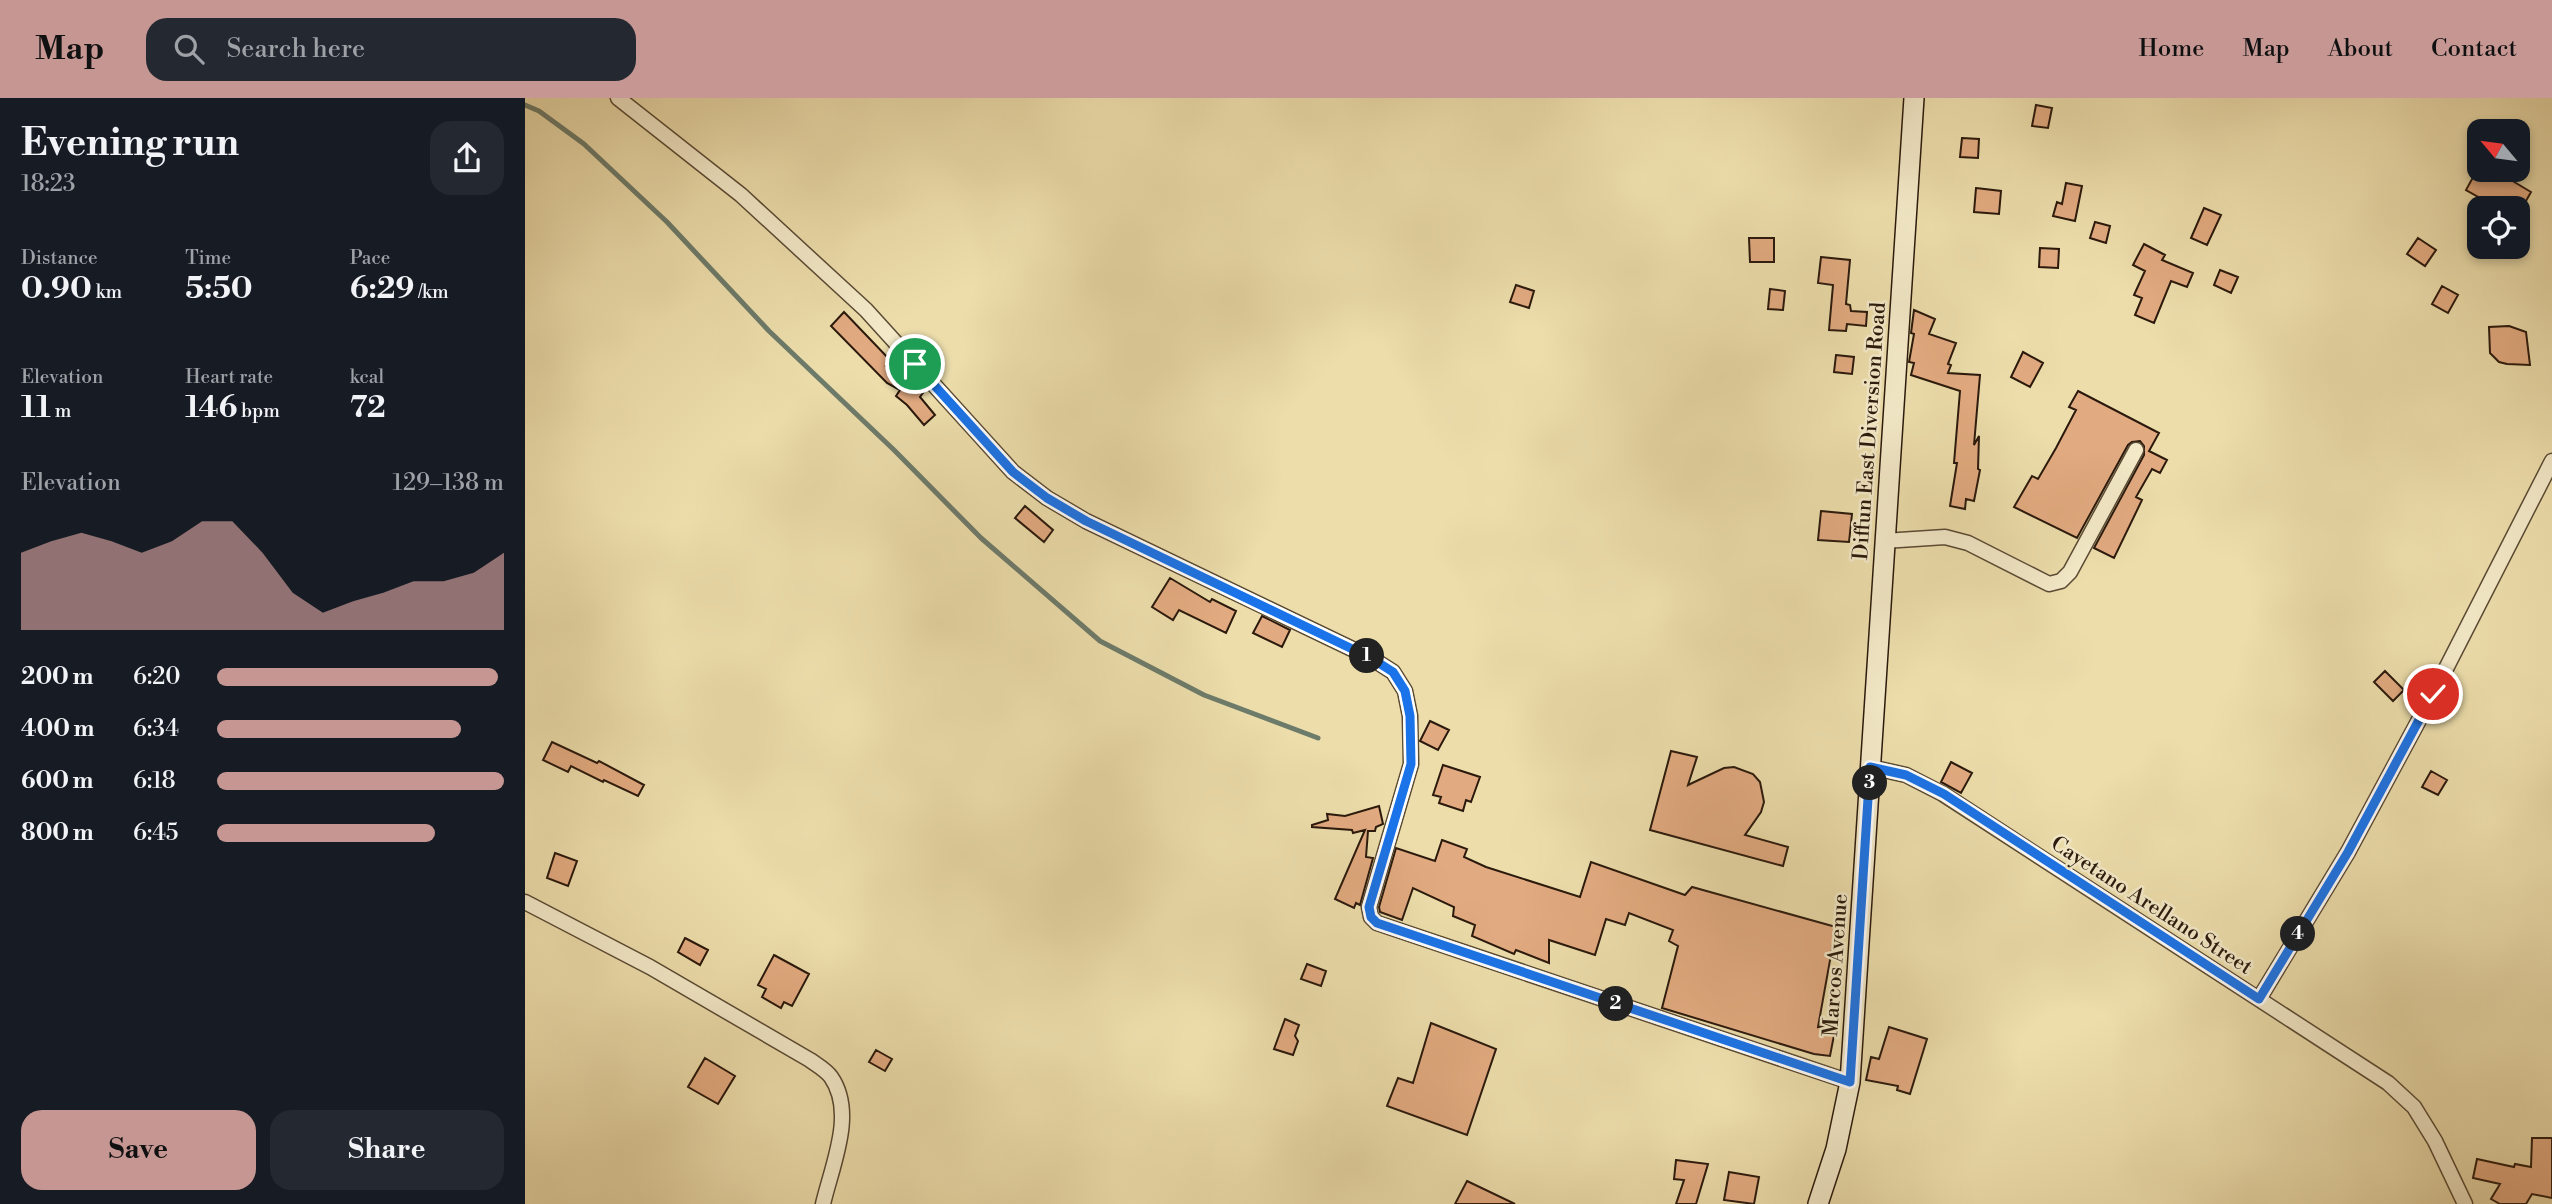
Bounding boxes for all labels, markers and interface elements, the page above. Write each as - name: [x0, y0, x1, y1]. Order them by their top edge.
- search box: [146, 18, 636, 81]
- text: Map: [35, 29, 104, 70]
- icon: search: [170, 30, 208, 68]
- text: Search here: [226, 33, 365, 65]
- text: Home: [2139, 34, 2204, 64]
- text: Map: [2242, 34, 2290, 64]
- text: About: [2328, 34, 2393, 64]
- text: Contact: [2431, 34, 2517, 64]
- north arrow: [2467, 119, 2531, 182]
- map controls: [2467, 119, 2530, 259]
- text: Evening run: [21, 120, 239, 167]
- button: share: [430, 121, 504, 195]
- text: 18:23: [21, 170, 76, 198]
- button: locate: [2467, 196, 2530, 259]
- text: Distance: [21, 246, 98, 270]
- text: Time: [185, 246, 231, 270]
- text: Pace: [350, 246, 390, 270]
- text: 0.90: [21, 270, 92, 308]
- text: 5:50: [185, 270, 253, 308]
- text: 6:29: [350, 270, 414, 308]
- text: km: [92, 280, 122, 304]
- text: /km: [414, 280, 449, 304]
- street label: Diffun East Diversion Road: [1848, 301, 1892, 561]
- pin: [885, 334, 945, 394]
- icon: arrive: [896, 345, 934, 383]
- text: Elevation: [21, 365, 103, 389]
- text: Heart rate: [185, 365, 273, 389]
- text: kcal: [350, 365, 384, 389]
- text: 11: [21, 389, 51, 427]
- text: 146: [185, 389, 237, 427]
- text: 72: [350, 389, 386, 427]
- text: m: [51, 399, 71, 423]
- text: bpm: [237, 399, 280, 423]
- text: Elevation: [21, 469, 121, 497]
- text: 129–138 m: [393, 469, 504, 497]
- pin: 1: [1349, 638, 1385, 674]
- text: 1: [1362, 643, 1371, 667]
- text: 200 m: [21, 663, 93, 691]
- text: 6:20: [133, 663, 181, 691]
- pin: [2403, 664, 2463, 724]
- icon: check: [2414, 675, 2452, 713]
- text: 400 m: [21, 715, 94, 743]
- text: 6:34: [133, 715, 179, 743]
- pin: 3: [1853, 766, 1887, 800]
- text: 600 m: [21, 767, 94, 795]
- text: 6:18: [133, 767, 176, 795]
- text: 3: [1864, 770, 1875, 794]
- text: 800 m: [21, 819, 94, 847]
- text: 6:45: [133, 819, 179, 847]
- street label: Cayetano Arellano Street: [2046, 831, 2258, 981]
- street label: Marcos Avenue: [1818, 893, 1854, 1037]
- pin: 4: [2281, 916, 2315, 952]
- text: 4: [2291, 921, 2304, 945]
- pin: 2: [1599, 986, 1633, 1021]
- text: 2: [1610, 991, 1621, 1015]
- button: Save: [21, 1110, 256, 1190]
- button: Share: [270, 1110, 504, 1190]

